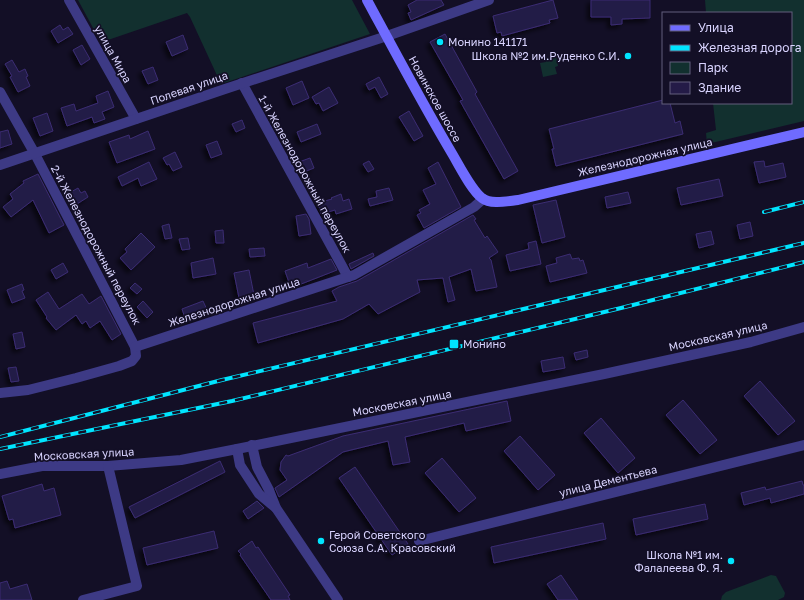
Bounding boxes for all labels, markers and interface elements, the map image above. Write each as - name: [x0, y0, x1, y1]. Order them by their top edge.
- legend: [662, 12, 792, 104]
- text: Улица: [698, 20, 734, 35]
- street label: улица Мира: [92, 23, 135, 85]
- place label: Монино 141171: [448, 35, 527, 48]
- marker: Монино 141171: [435, 37, 445, 47]
- text: Железная дорога: [698, 40, 801, 55]
- place label: Школа №2 им.Руденко С.И.: [472, 49, 620, 62]
- marker: Школа №2 им.Руденко С.И.: [623, 51, 633, 61]
- street label: Новинское шоссе: [406, 53, 464, 144]
- text: Парк: [698, 60, 728, 75]
- street label: Полевая улица: [148, 68, 229, 107]
- text: Здание: [698, 80, 741, 95]
- street label: 1-й Железнодорожный переулок: [257, 93, 355, 255]
- street label: Железнодорожная улица: [576, 135, 713, 178]
- street label: 2-й Железнодорожный переулок: [49, 163, 145, 327]
- street label: Железнодорожная улица: [166, 274, 301, 329]
- street label: Московская улица: [667, 318, 768, 353]
- place label: Монино: [463, 337, 506, 350]
- marker: Монино: [448, 338, 460, 350]
- street label: Московская улица: [351, 387, 453, 418]
- street label: Московская улица: [33, 444, 135, 463]
- street label: улица Дементьева: [558, 462, 658, 499]
- place label: Герой Советского Союза С.А. Красовский: [329, 528, 456, 554]
- marker: Герой Советского Союза С.А. Красовский: [316, 536, 326, 546]
- place label: Школа №1 им. Фалалеева Ф. Я.: [634, 548, 723, 574]
- marker: Школа №1 им. Фалалеева Ф. Я.: [726, 556, 736, 566]

